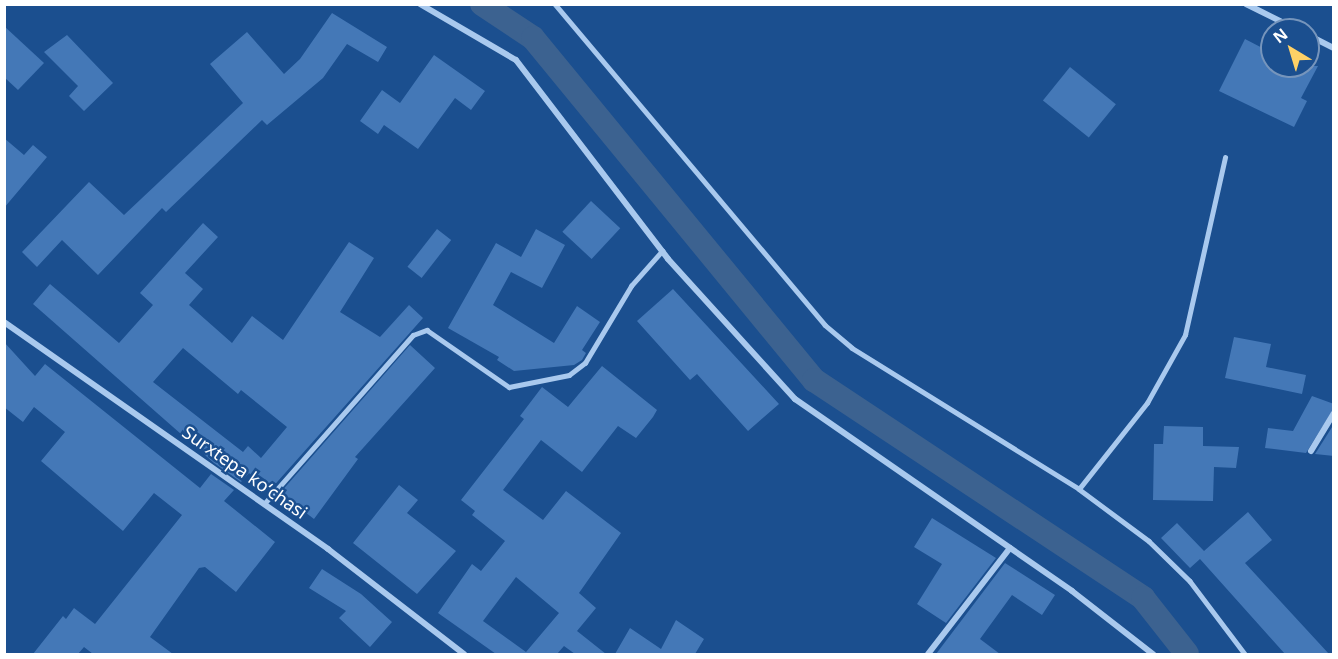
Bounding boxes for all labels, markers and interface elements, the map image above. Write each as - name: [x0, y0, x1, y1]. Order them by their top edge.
- north arrow: [1260, 18, 1320, 78]
- text: N: [1268, 23, 1292, 48]
- street label: Surxtepa koʻchasi: [178, 421, 312, 523]

